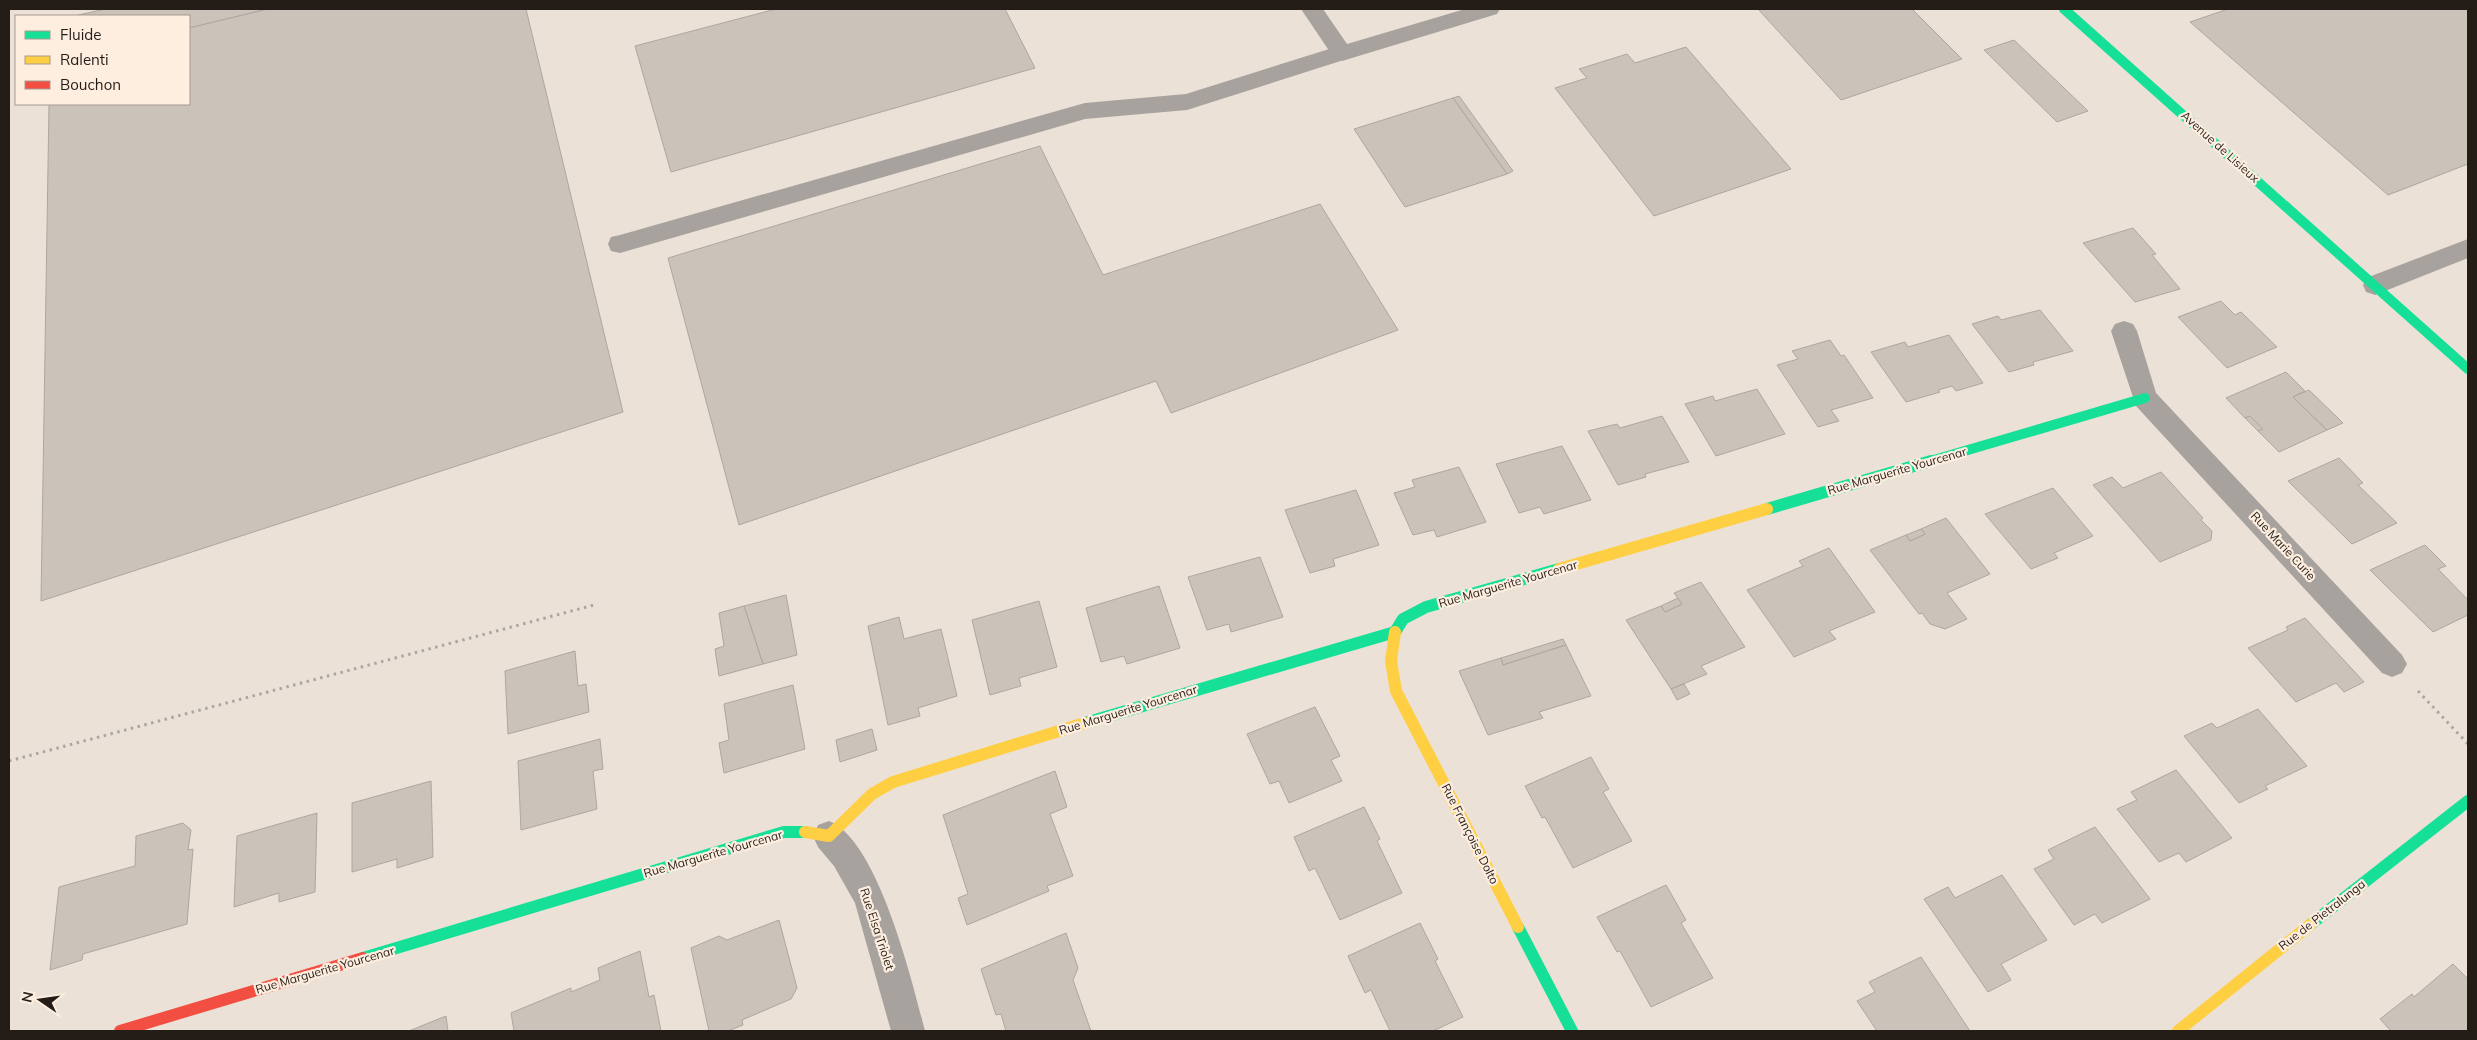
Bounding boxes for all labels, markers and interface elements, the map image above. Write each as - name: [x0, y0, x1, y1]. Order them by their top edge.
- legend: [15, 15, 190, 105]
- text: Fluide: [60, 25, 101, 44]
- text: Ralenti: [60, 50, 109, 69]
- text: Bouchon: [60, 75, 121, 94]
- street label: Avenue de Lisieux: [2178, 108, 2263, 186]
- street label: Rue Marguerite Yourcenar: [1826, 443, 1969, 498]
- street label: Rue Marie Curie: [2248, 508, 2319, 583]
- street label: Rue Marguerite Yourcenar: [1437, 556, 1580, 611]
- street label: Rue Marguerite Yourcenar: [1057, 681, 1199, 738]
- street label: Rue Françoise Dolto: [1439, 781, 1502, 887]
- street label: Rue Marguerite Yourcenar: [642, 826, 785, 881]
- street label: Rue de Pietralunga: [2275, 876, 2368, 953]
- street label: Rue Elsa Triolet: [857, 886, 898, 972]
- street label: Rue Marguerite Yourcenar: [254, 942, 397, 997]
- north arrow: [15, 975, 65, 1025]
- text: N: [17, 990, 37, 1004]

